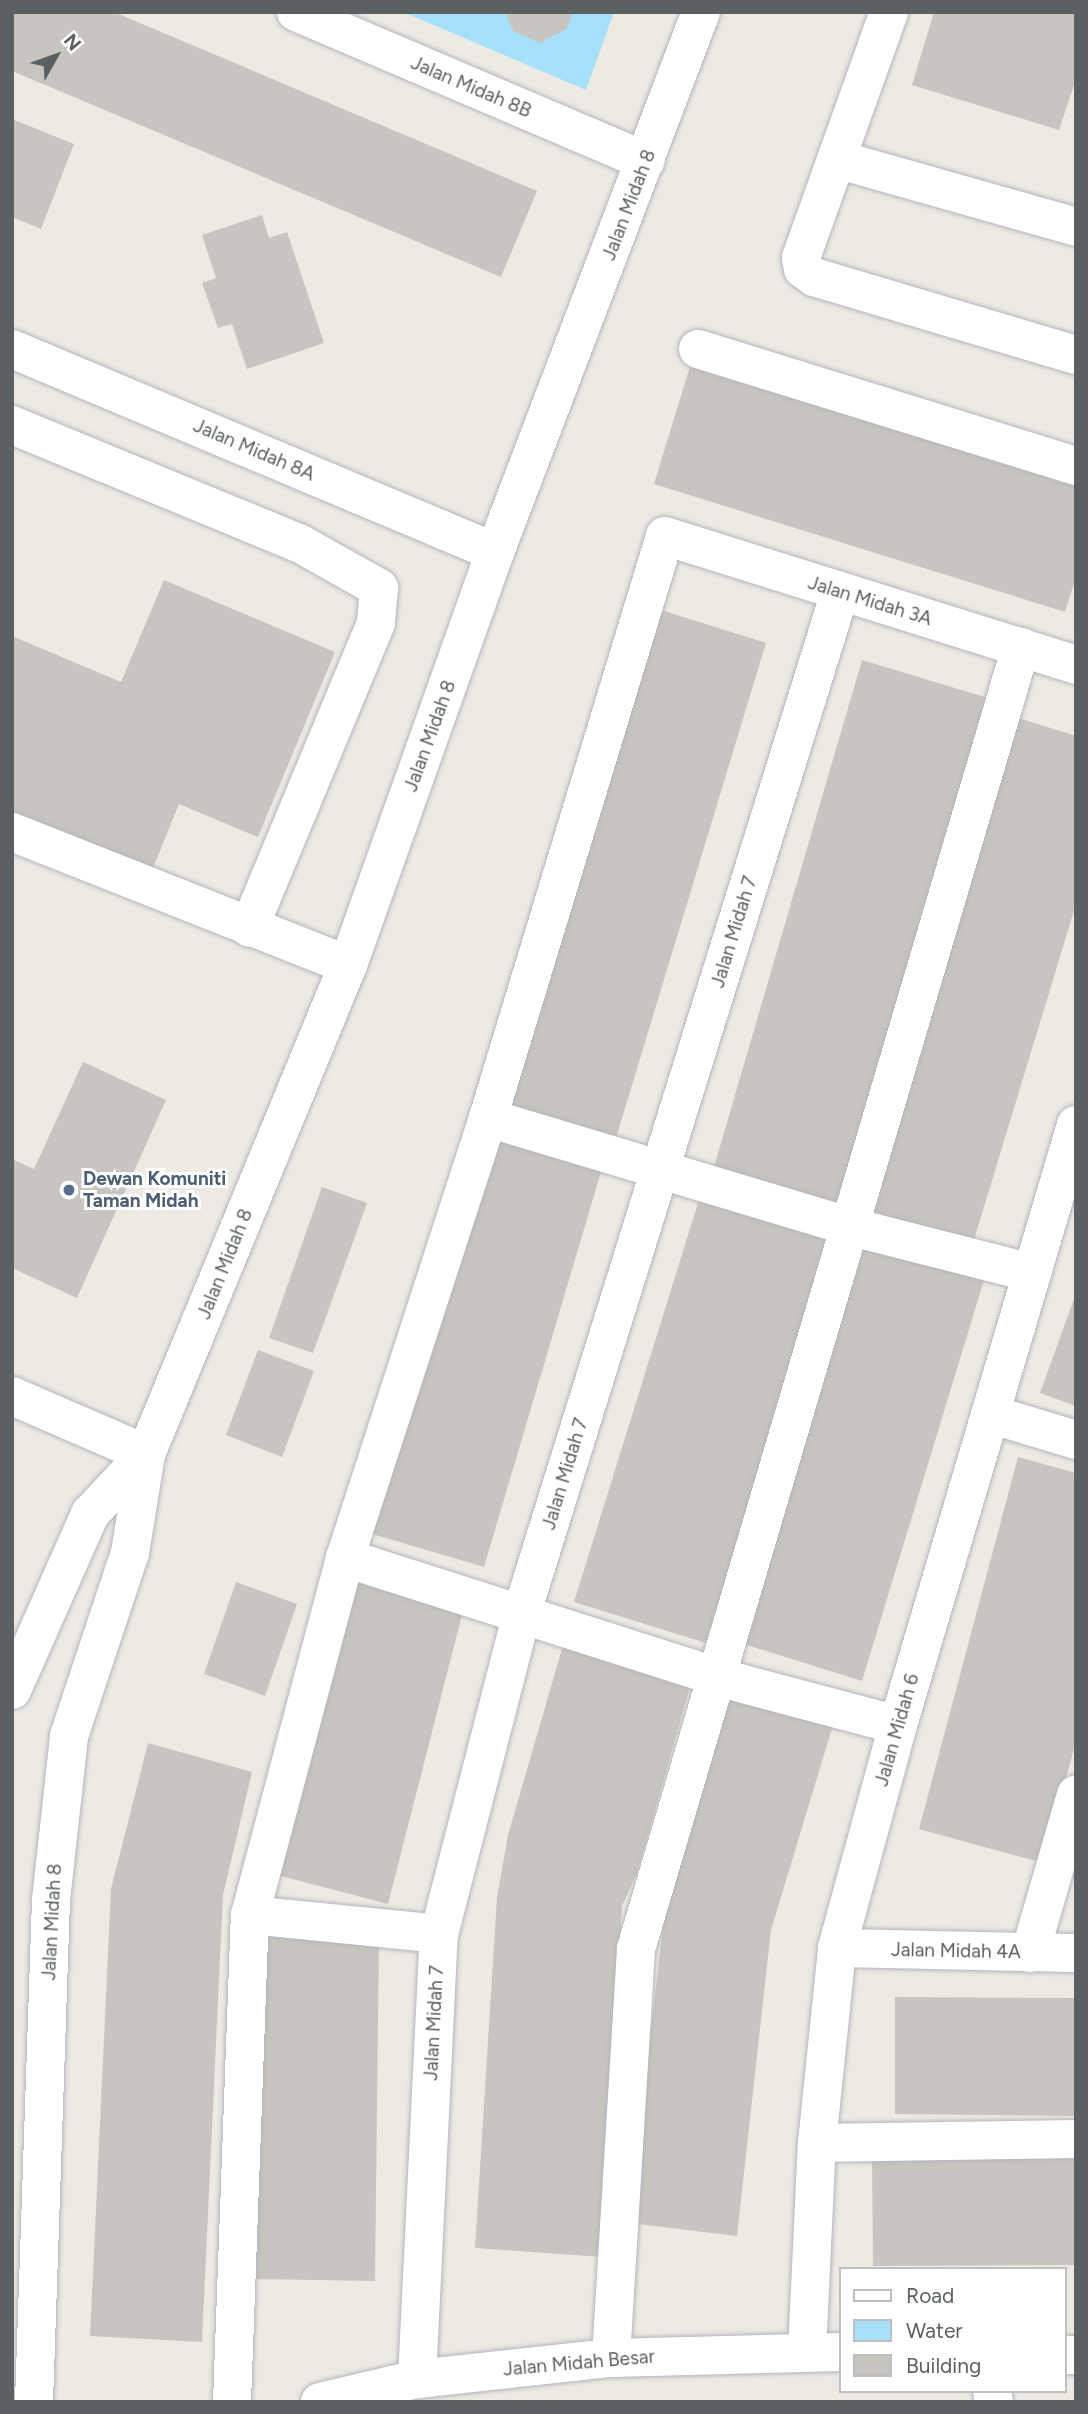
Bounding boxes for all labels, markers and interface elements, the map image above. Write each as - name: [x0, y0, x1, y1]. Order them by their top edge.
- north arrow: [21, 21, 91, 91]
- text: N: [59, 29, 86, 55]
- street label: Jalan Midah 8B: [407, 51, 535, 123]
- street label: Jalan Midah 8: [597, 146, 661, 264]
- street label: Jalan Midah 8A: [190, 414, 318, 486]
- street label: Jalan Midah 3A: [805, 571, 935, 631]
- street label: Jalan Midah 8: [399, 677, 461, 795]
- street label: Jalan Midah 7: [706, 873, 762, 991]
- place label: Dewan Komuniti Taman Midah: [83, 1168, 226, 1212]
- marker: Dewan Komuniti Taman Midah: [61, 1182, 77, 1198]
- street label: Jalan Midah 8: [193, 1206, 257, 1322]
- street label: Jalan Midah 7: [537, 1415, 593, 1533]
- street label: Jalan Midah 6: [870, 1671, 924, 1789]
- street label: Jalan Midah 8: [38, 1863, 66, 1981]
- street label: Jalan Midah 4A: [891, 1938, 1021, 1964]
- street label: Jalan Midah 7: [420, 1965, 448, 2081]
- legend: [839, 2267, 1067, 2393]
- text: Road: [906, 2283, 954, 2308]
- text: Water: [906, 2318, 962, 2343]
- street label: Jalan Midah Besar: [502, 2345, 656, 2381]
- text: Building: [906, 2353, 981, 2378]

